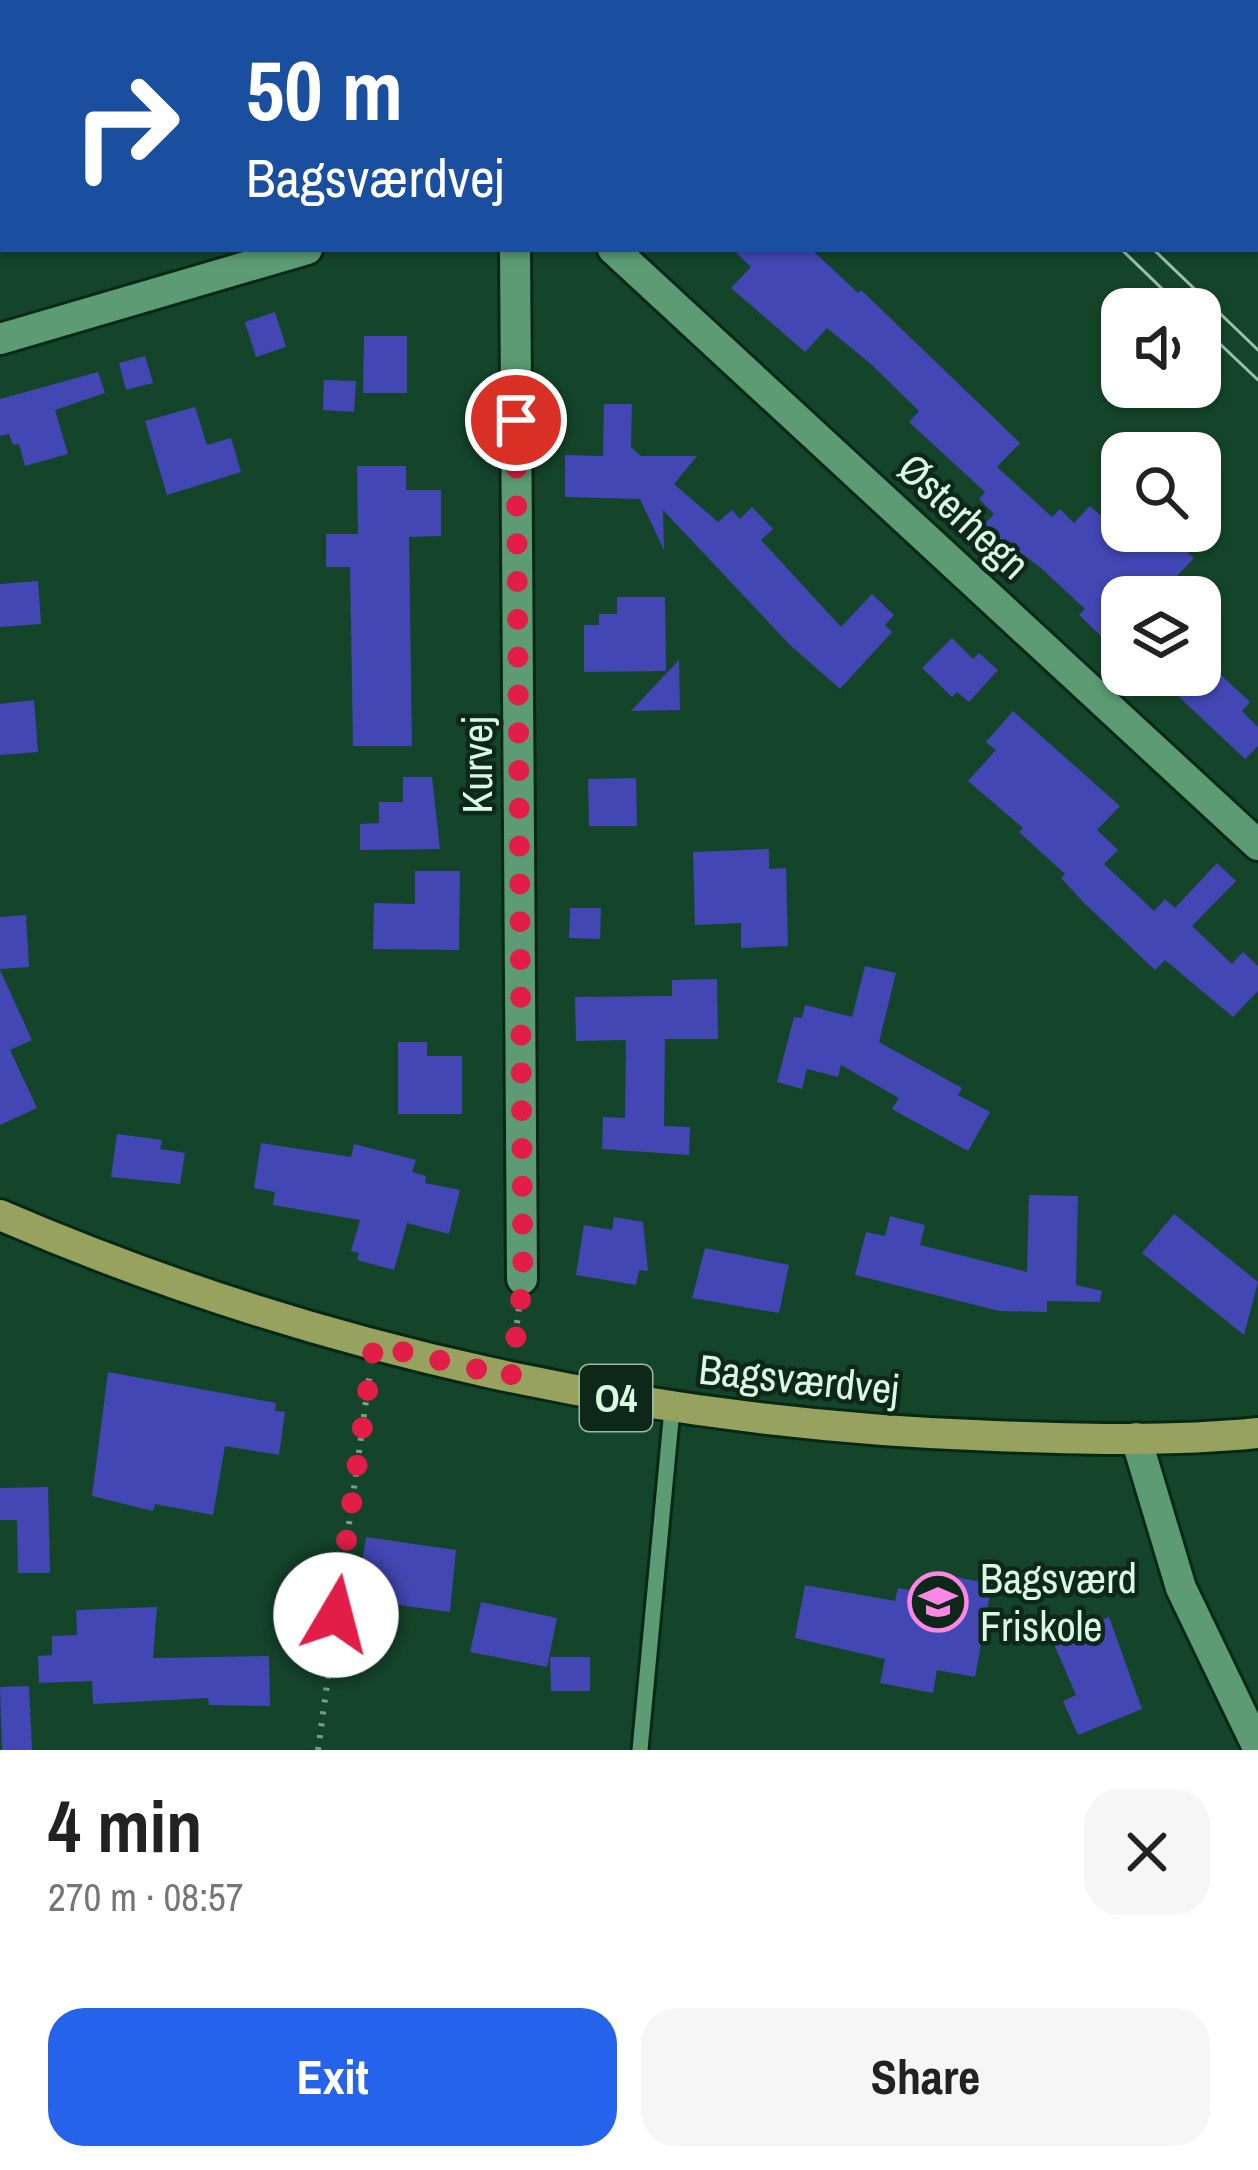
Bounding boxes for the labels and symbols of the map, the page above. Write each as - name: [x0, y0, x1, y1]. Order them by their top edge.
- pin: [465, 369, 567, 471]
- street label: Østerhegn: [886, 441, 1042, 591]
- street label: Kurvej: [449, 716, 505, 814]
- street label: Bagsværdvej: [696, 1341, 902, 1417]
- road number: O4: [580, 1365, 652, 1431]
- place label: Bagsværd Friskole: [980, 1550, 1137, 1654]
- position arrow: [273, 1552, 399, 1678]
- school or university icon: Bagsværd Friskole: [907, 1571, 969, 1633]

